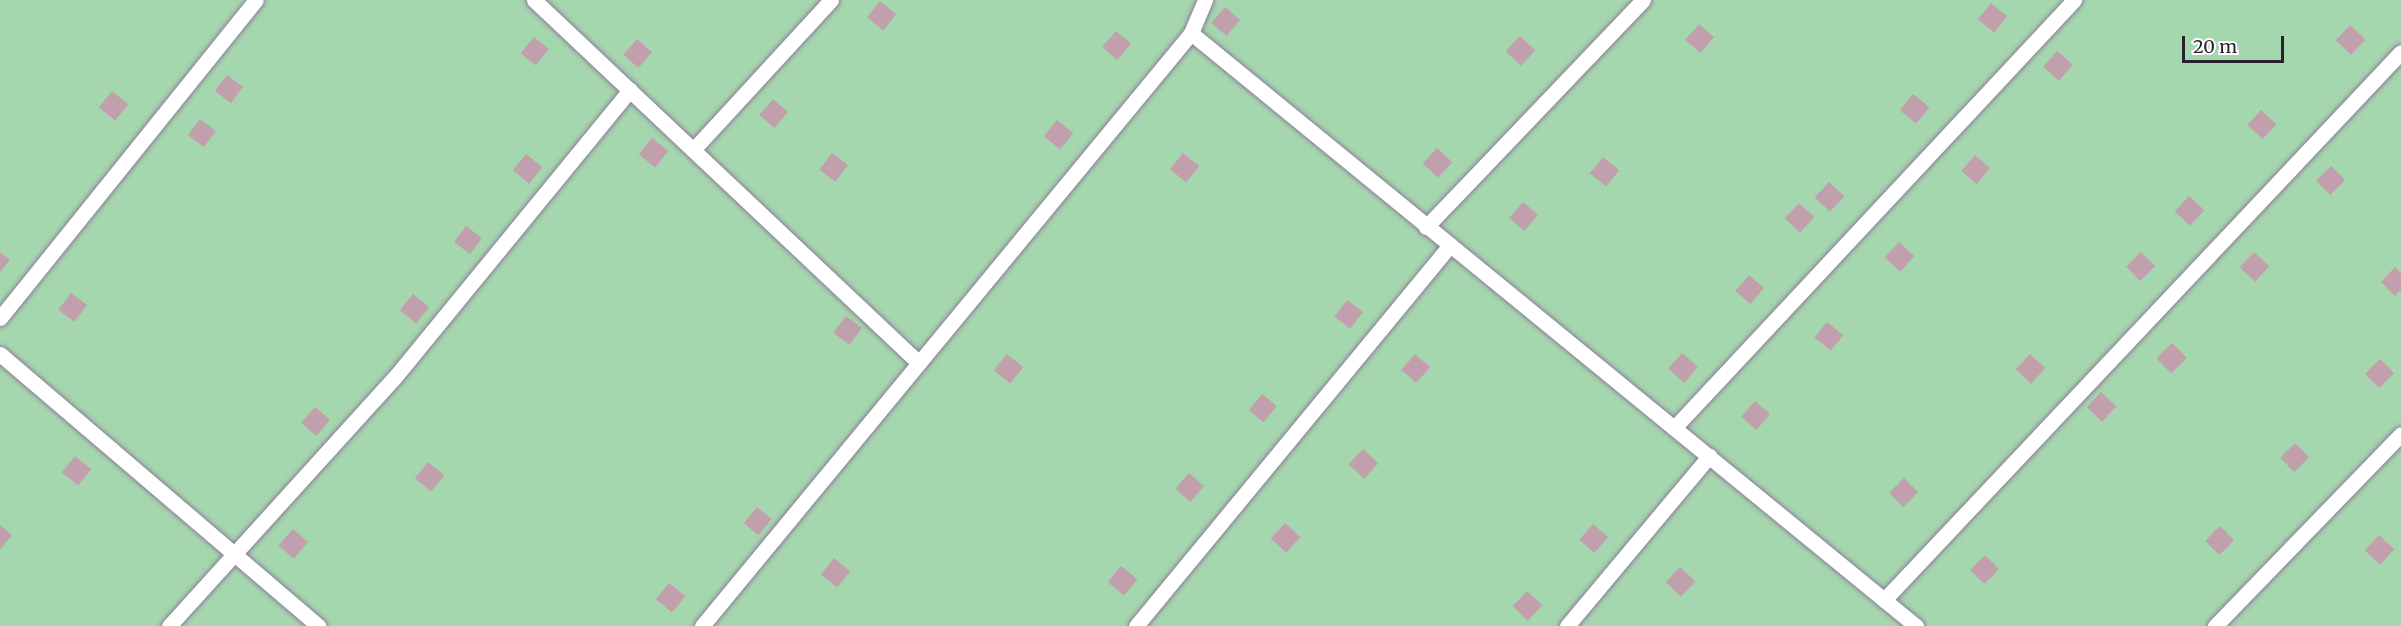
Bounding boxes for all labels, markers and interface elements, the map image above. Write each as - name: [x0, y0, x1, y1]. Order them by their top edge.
- scale bar: [2185, 24, 2287, 62]
- text: 20 m: [2193, 35, 2237, 58]

